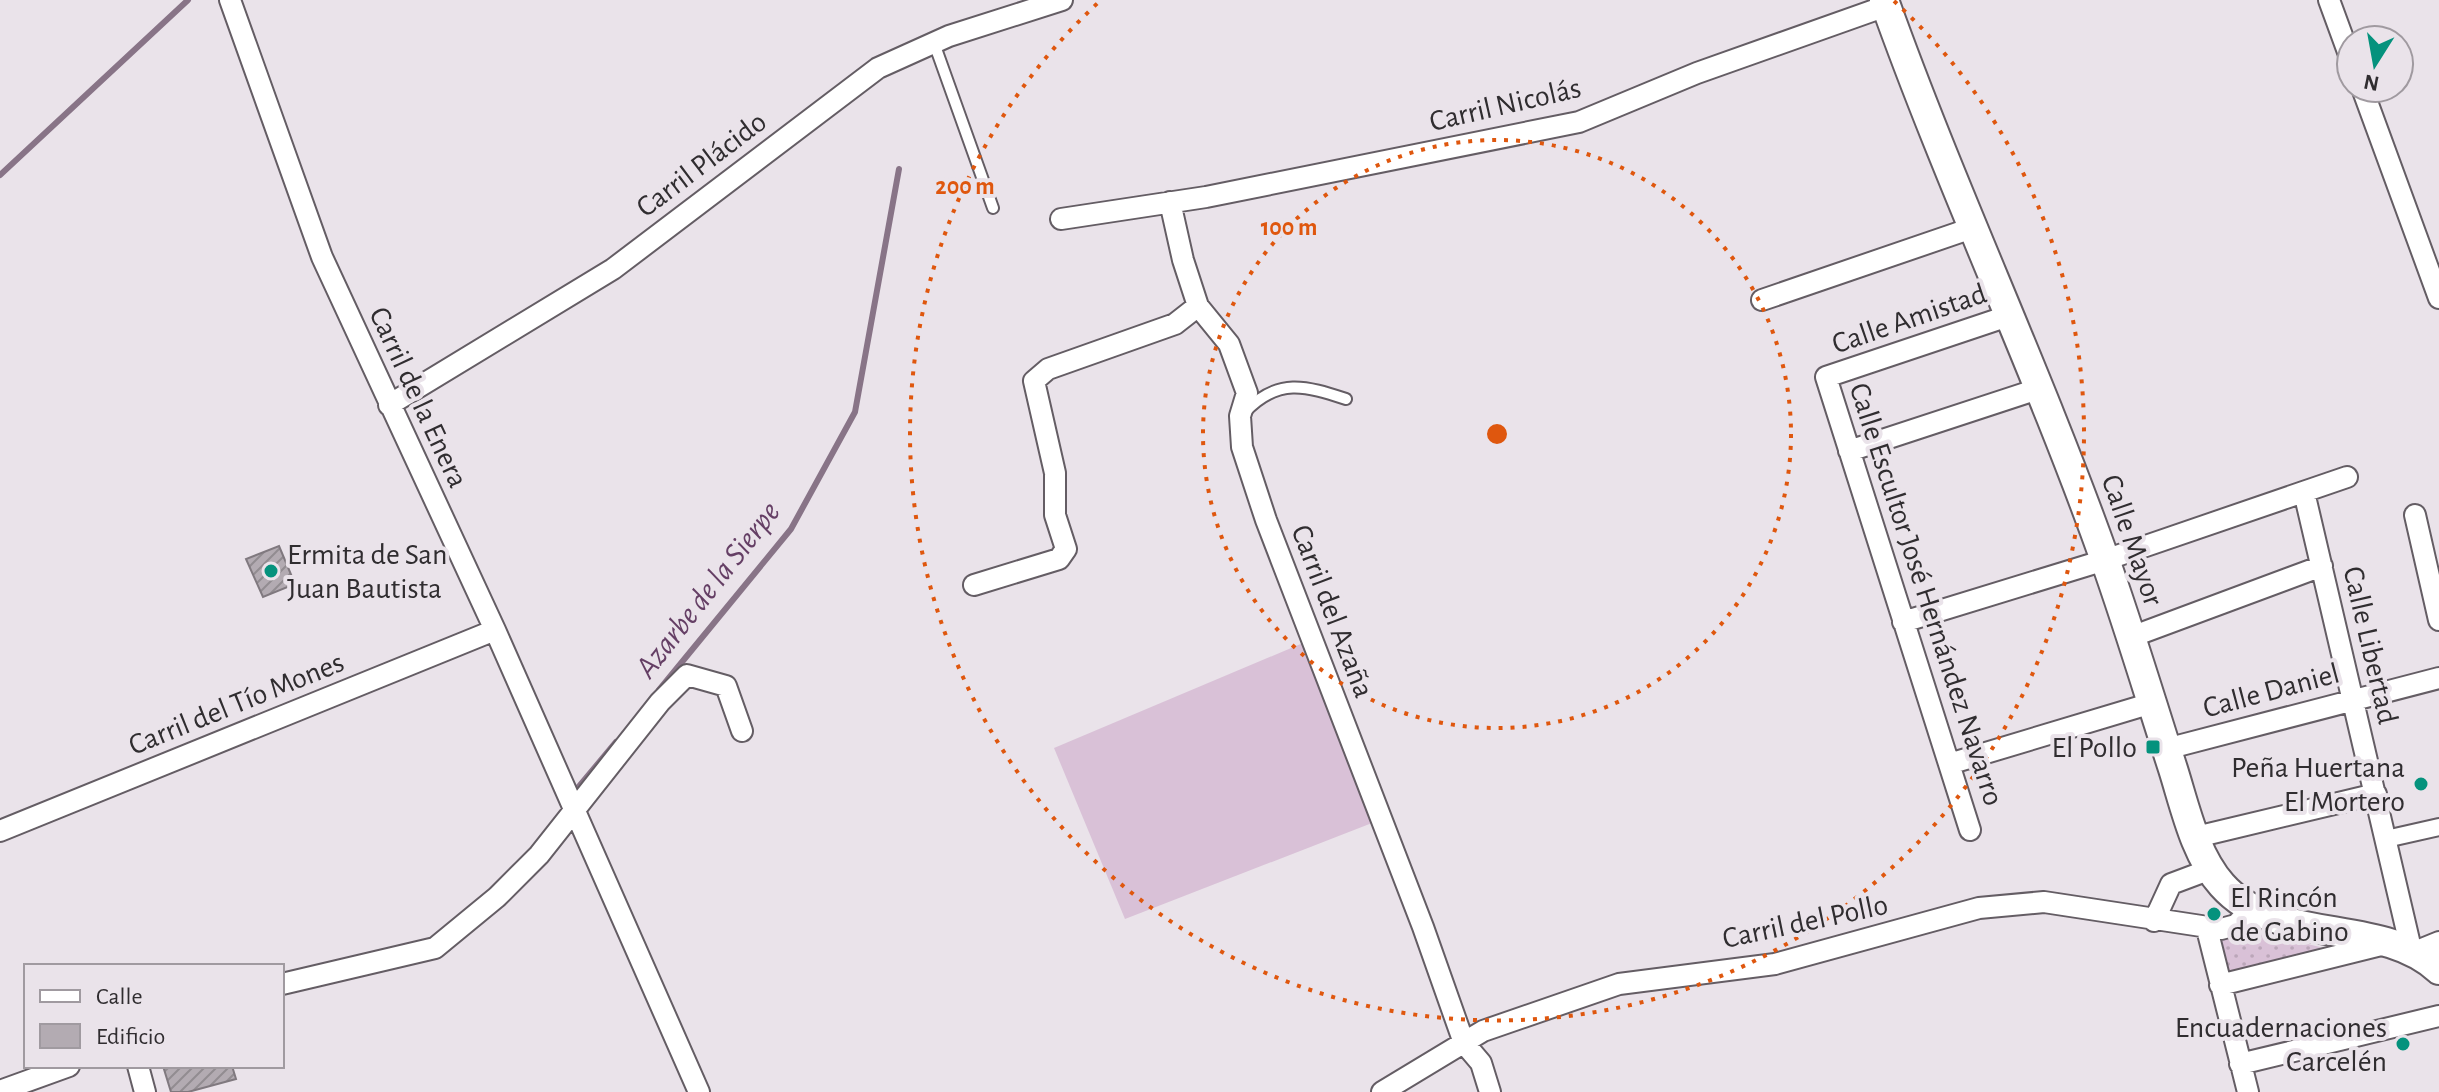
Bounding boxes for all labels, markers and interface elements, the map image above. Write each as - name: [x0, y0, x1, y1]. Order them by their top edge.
- north arrow: [2335, 24, 2415, 104]
- text: N: [2362, 70, 2381, 95]
- street label: Carril Nicolás: [1427, 73, 1584, 137]
- street label: Carril Plácido: [631, 106, 772, 223]
- text: 200 m: [935, 175, 995, 199]
- text: 100 m: [1261, 216, 1317, 240]
- street label: Calle Amistad: [1828, 278, 1991, 359]
- street label: Carril de la Enera: [363, 303, 473, 492]
- street label: Calle Escultor José Hernández Navarro: [1843, 379, 2009, 809]
- centre of rings: [1483, 420, 1511, 448]
- street label: Calle Mayor: [2096, 471, 2169, 610]
- water label: Azarbe de la Sierpe: [629, 496, 787, 685]
- street label: Carril del Azaña: [1285, 521, 1379, 702]
- place label: Ermita de San Juan Bautista: [287, 540, 447, 604]
- marker: Ermita de San Juan Bautista: [262, 562, 280, 580]
- street label: Calle Libertad: [2337, 564, 2403, 727]
- street label: Carril del Tío Mones: [124, 647, 348, 761]
- street label: Calle Daniel: [2200, 658, 2343, 724]
- place label: El Pollo: [2052, 733, 2137, 763]
- marker: El Pollo: [2144, 738, 2162, 756]
- place label: Peña Huertana El Mortero: [2231, 753, 2405, 817]
- marker: Peña Huertana El Mortero: [2412, 775, 2430, 793]
- place label: El Rincón de Gabino: [2230, 883, 2349, 947]
- street label: Carril del Pollo: [1720, 890, 1891, 954]
- marker: El Rincón de Gabino: [2205, 905, 2223, 923]
- legend: [24, 964, 284, 1068]
- text: Calle: [96, 985, 143, 1009]
- place label: Encuadernaciones Carcelén: [2175, 1013, 2387, 1077]
- text: Edificio: [96, 1025, 165, 1049]
- marker: Encuadernaciones Carcelén: [2394, 1035, 2412, 1053]

